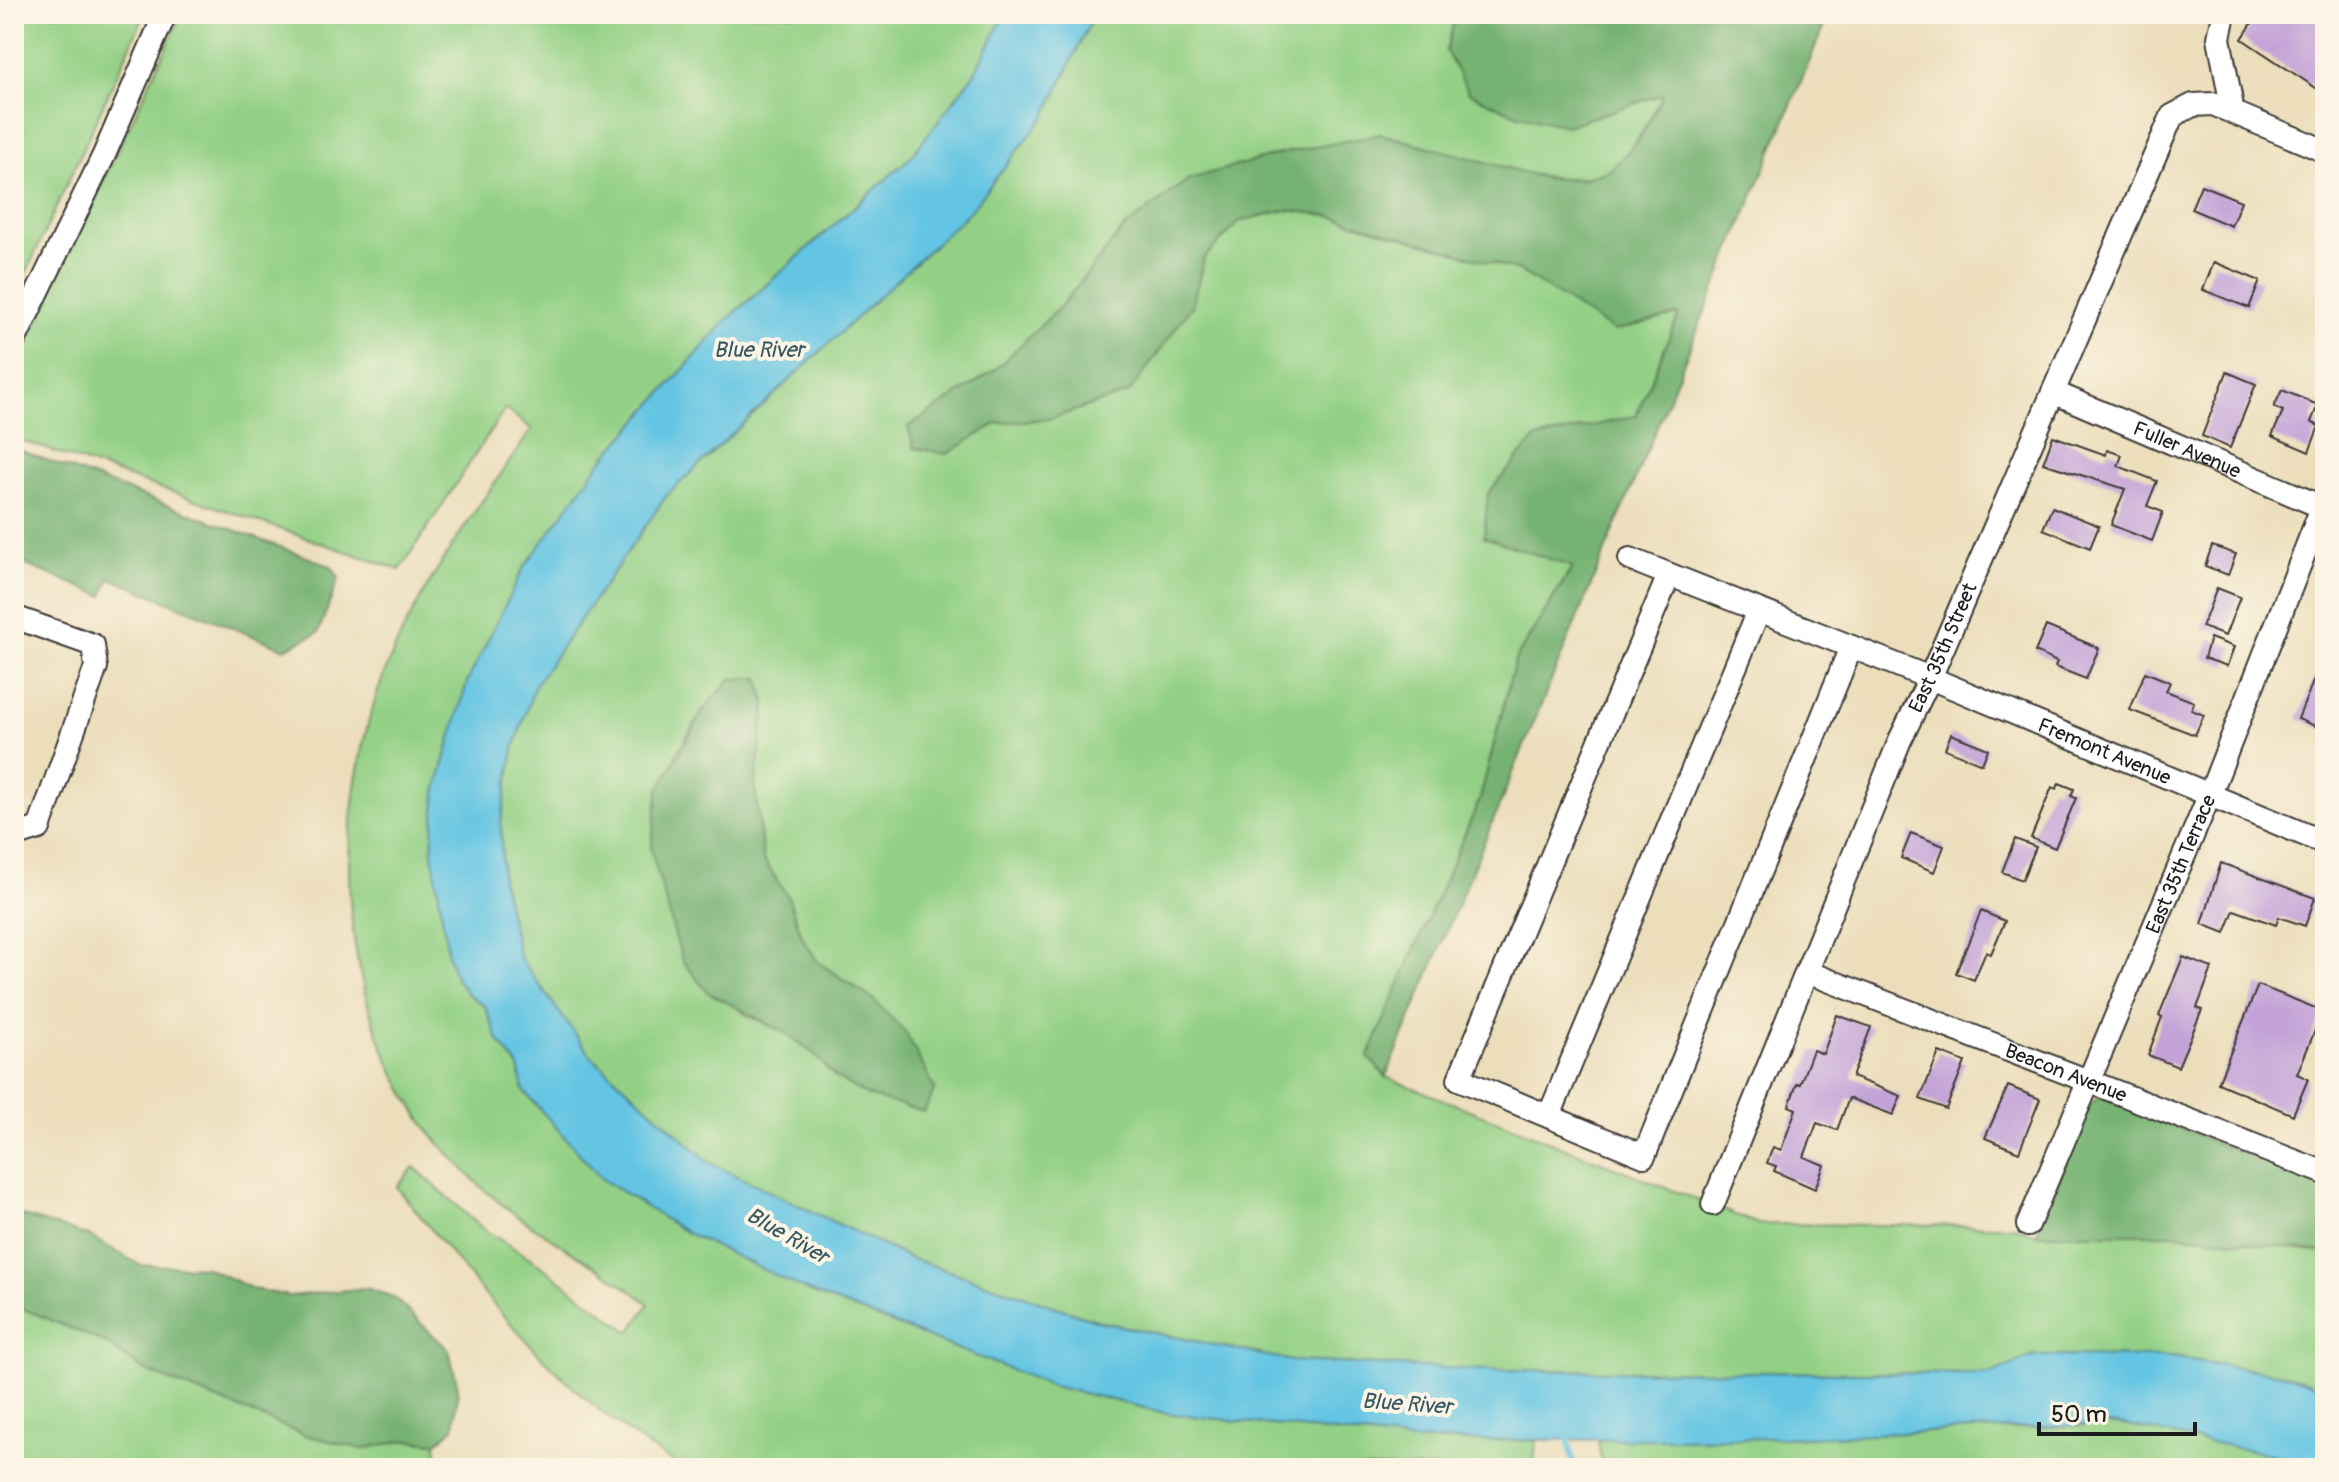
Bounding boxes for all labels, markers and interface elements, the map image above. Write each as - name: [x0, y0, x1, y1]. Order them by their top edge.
- water label: Blue River: [714, 336, 807, 364]
- street label: Fuller Avenue: [2129, 416, 2245, 484]
- street label: East 35th Street: [1903, 578, 1983, 717]
- street label: Fremont Avenue: [2034, 713, 2175, 790]
- street label: East 35th Terrace: [2141, 791, 2221, 937]
- street label: Beacon Avenue: [2002, 1038, 2130, 1108]
- water label: Blue River: [741, 1201, 836, 1272]
- scale bar: [2039, 1386, 2195, 1436]
- water label: Blue River: [1361, 1387, 1456, 1421]
- text: 50 m: [2051, 1400, 2107, 1429]

